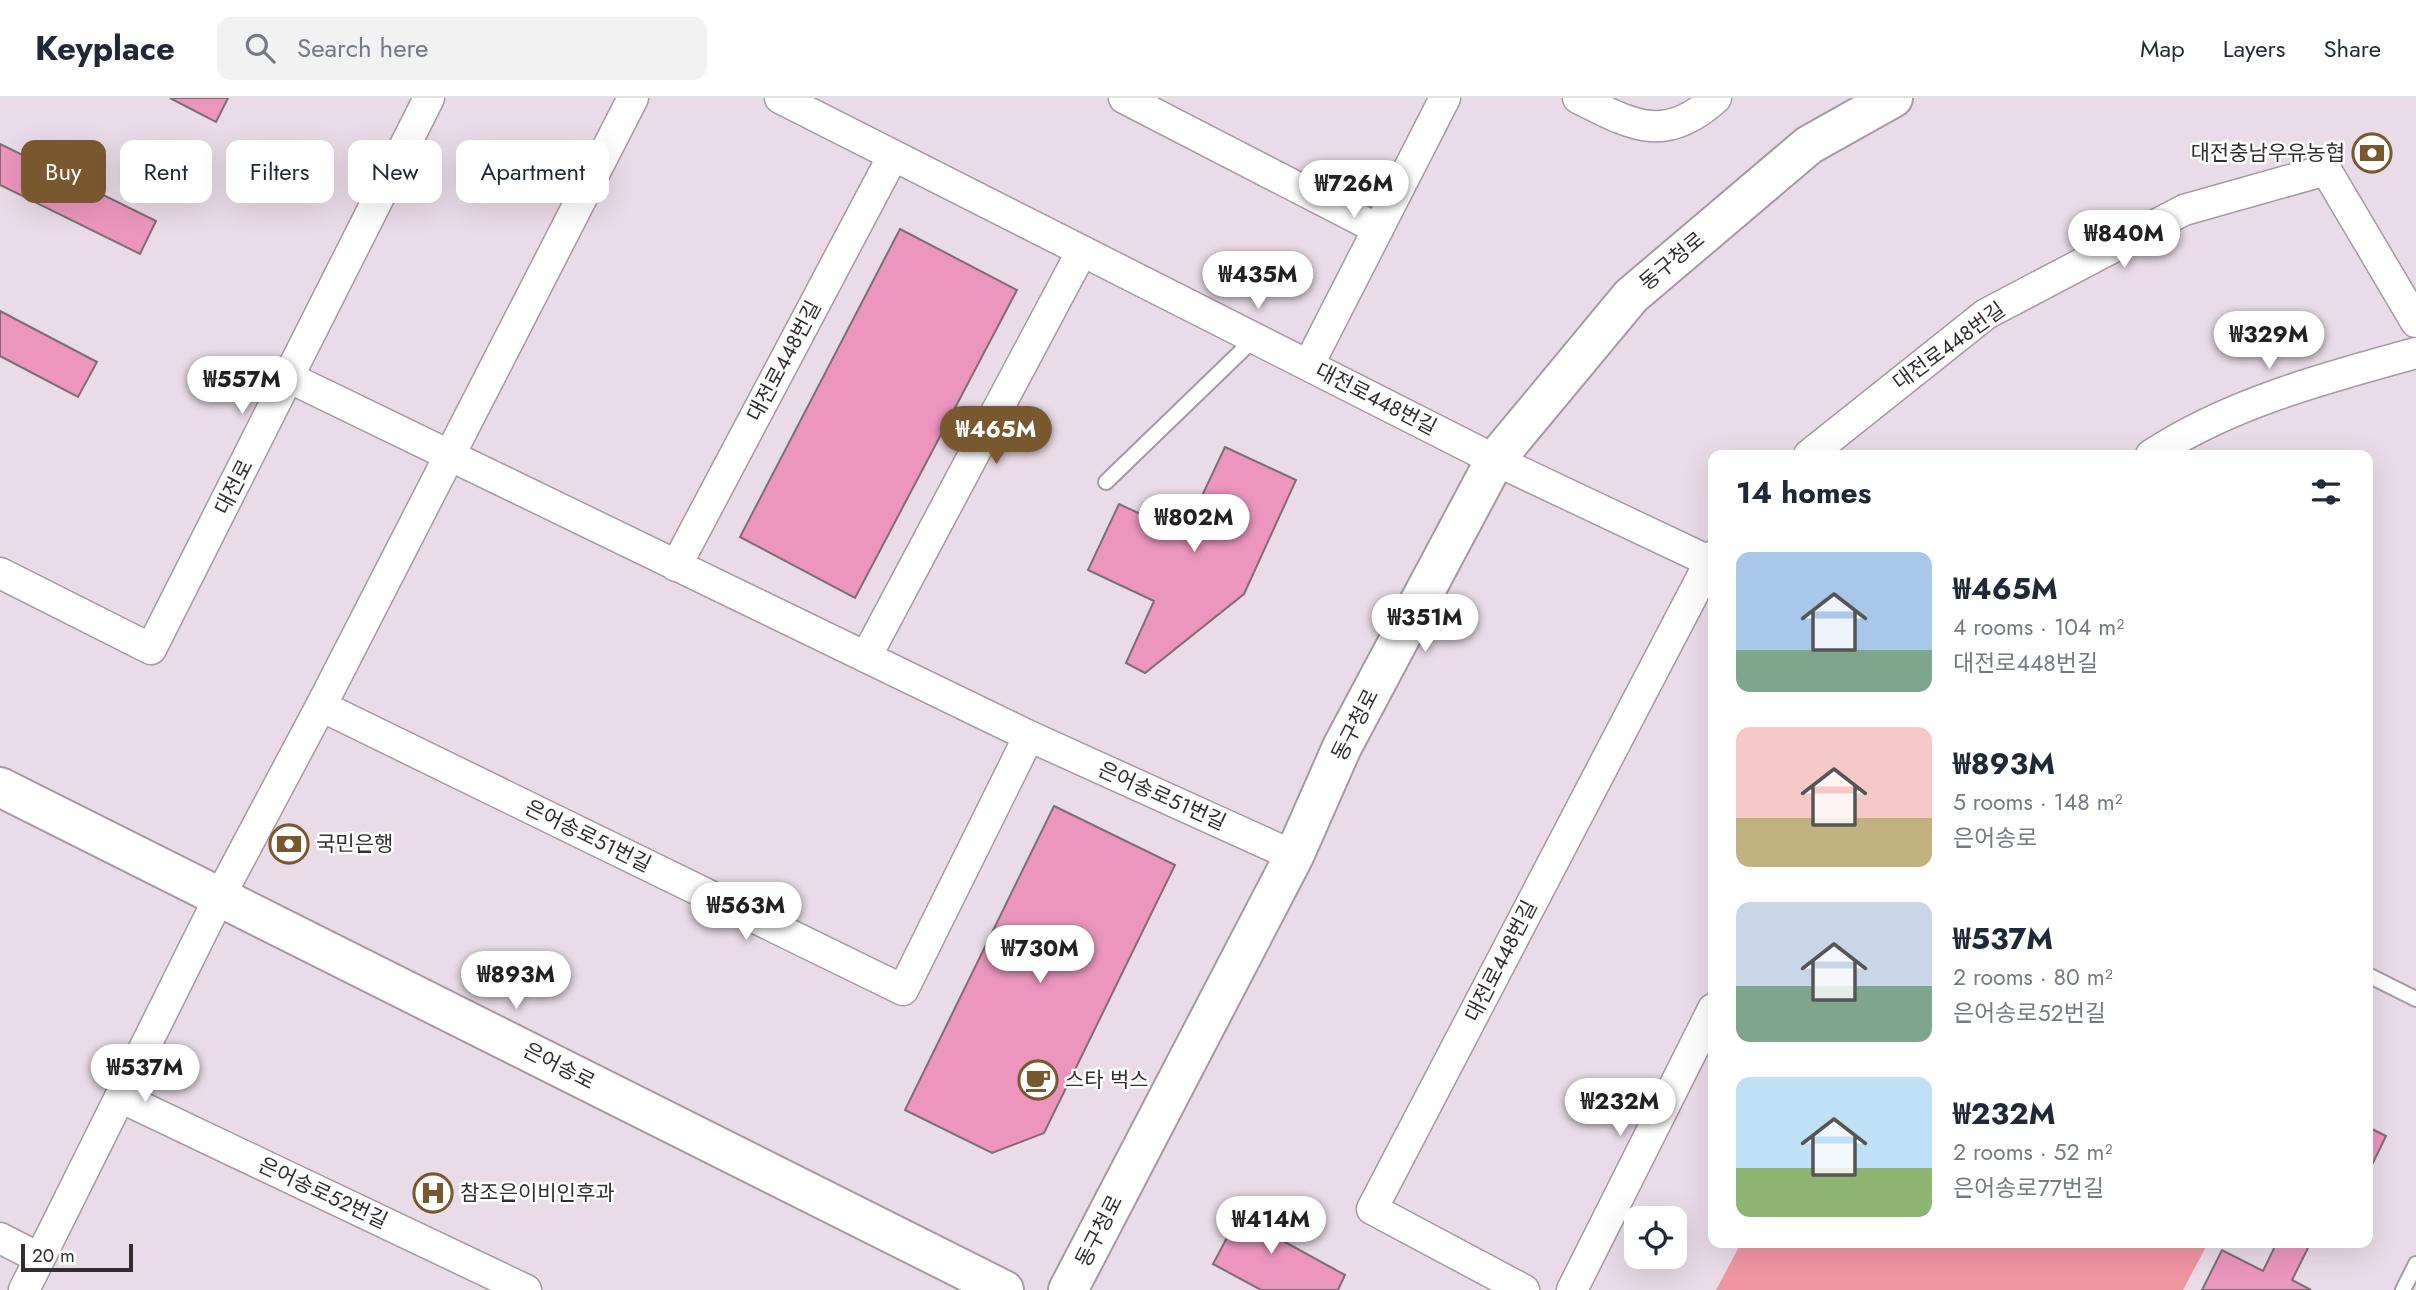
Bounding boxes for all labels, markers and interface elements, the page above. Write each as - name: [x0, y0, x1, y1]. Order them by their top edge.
- search box: [217, 17, 707, 80]
- text: Keyplace: [35, 25, 175, 72]
- icon: search: [241, 29, 279, 67]
- text: Search here: [297, 29, 428, 67]
- text: Map: [2140, 31, 2185, 66]
- text: Layers: [2223, 31, 2285, 66]
- text: Share: [2323, 31, 2381, 66]
- bank icon: 대전충남우유농협: [2351, 132, 2393, 174]
- place label: 대전충남우유농협: [2190, 138, 2345, 168]
- chip: Buy: [21, 140, 106, 203]
- chip: Rent: [120, 140, 212, 203]
- chip: Filters: [226, 140, 334, 203]
- chip: New: [348, 140, 442, 203]
- chip: Apartment: [456, 140, 609, 203]
- pin: ₩726M: [1305, 160, 1403, 220]
- text: ₩726M: [1315, 166, 1393, 200]
- pin: ₩840M: [2075, 211, 2173, 270]
- text: ₩840M: [2084, 216, 2164, 250]
- street label: 동구청로: [1633, 225, 1711, 297]
- pin: ₩435M: [1209, 252, 1307, 311]
- text: ₩435M: [1218, 257, 1298, 291]
- street label: 대전로448번길: [740, 295, 828, 427]
- street label: 대전로448번길: [1887, 295, 2011, 397]
- pin: ₩329M: [2220, 312, 2318, 371]
- text: ₩329M: [2230, 317, 2308, 351]
- pin: ₩557M: [193, 356, 291, 416]
- street label: 대전로448번길: [1310, 356, 1442, 442]
- text: ₩557M: [203, 362, 281, 396]
- pin: ₩465M: [947, 406, 1045, 466]
- text: ₩465M: [956, 412, 1036, 446]
- street label: 대전로: [207, 454, 261, 520]
- text: 14 homes: [1736, 471, 1871, 514]
- icon: filters: [2307, 473, 2345, 511]
- pin: ₩802M: [1145, 494, 1243, 554]
- text: ₩802M: [1155, 500, 1233, 534]
- text: ₩465M: [1953, 567, 2058, 610]
- icon: home: [1792, 580, 1876, 664]
- pin: ₩351M: [1376, 594, 1474, 654]
- text: ₩351M: [1388, 600, 1462, 634]
- text: 4 rooms · 104 m²: [1953, 610, 2124, 644]
- text: 대전로448번길: [1953, 646, 2098, 680]
- street label: 동구청로: [1324, 684, 1386, 766]
- text: ₩893M: [1953, 742, 2055, 785]
- street label: 은어송로51번길: [1093, 754, 1231, 838]
- icon: home: [1792, 755, 1876, 839]
- text: 5 rooms · 148 m²: [1953, 785, 2123, 819]
- street label: 은어송로51번길: [520, 792, 656, 880]
- text: 은어송로: [1953, 821, 2038, 855]
- bank icon: 국민은행: [268, 823, 310, 865]
- place label: 국민은행: [316, 829, 393, 859]
- pin: ₩563M: [697, 882, 795, 942]
- text: ₩563M: [707, 888, 785, 922]
- street label: 대전로448번길: [1458, 895, 1544, 1027]
- text: ₩537M: [1953, 917, 2053, 960]
- pin: ₩730M: [991, 926, 1089, 985]
- icon: home: [1792, 930, 1876, 1014]
- text: ₩730M: [1001, 931, 1079, 965]
- pin: ₩893M: [467, 951, 565, 1011]
- text: ₩893M: [477, 957, 555, 991]
- text: 2 rooms · 80 m²: [1953, 960, 2113, 994]
- text: 은어송로52번길: [1953, 996, 2106, 1030]
- street label: 은어송로: [518, 1035, 600, 1097]
- pin: ₩537M: [96, 1044, 194, 1104]
- text: ₩537M: [107, 1050, 183, 1084]
- cafe icon: 스타 벅스: [1017, 1059, 1059, 1101]
- place label: 스타 벅스: [1065, 1065, 1149, 1095]
- pin: ₩232M: [1571, 1079, 1669, 1138]
- text: ₩232M: [1581, 1084, 1659, 1118]
- text: ₩232M: [1953, 1092, 2055, 1135]
- icon: home: [1792, 1105, 1876, 1189]
- text: 2 rooms · 52 m²: [1953, 1135, 2112, 1169]
- street label: 은어송로52번길: [253, 1150, 393, 1236]
- text: 은어송로77번길: [1953, 1171, 2104, 1205]
- hospital icon: 참조은이비인후과: [412, 1172, 454, 1214]
- place label: 참조은이비인후과: [460, 1178, 615, 1208]
- street label: 동구청로: [1068, 1190, 1130, 1272]
- pin: ₩414M: [1222, 1196, 1320, 1256]
- text: ₩414M: [1232, 1202, 1310, 1236]
- map controls: [1624, 1206, 1687, 1269]
- button: locate: [1624, 1206, 1687, 1269]
- scale bar: [21, 1241, 133, 1273]
- text: 20 m: [32, 1242, 75, 1269]

